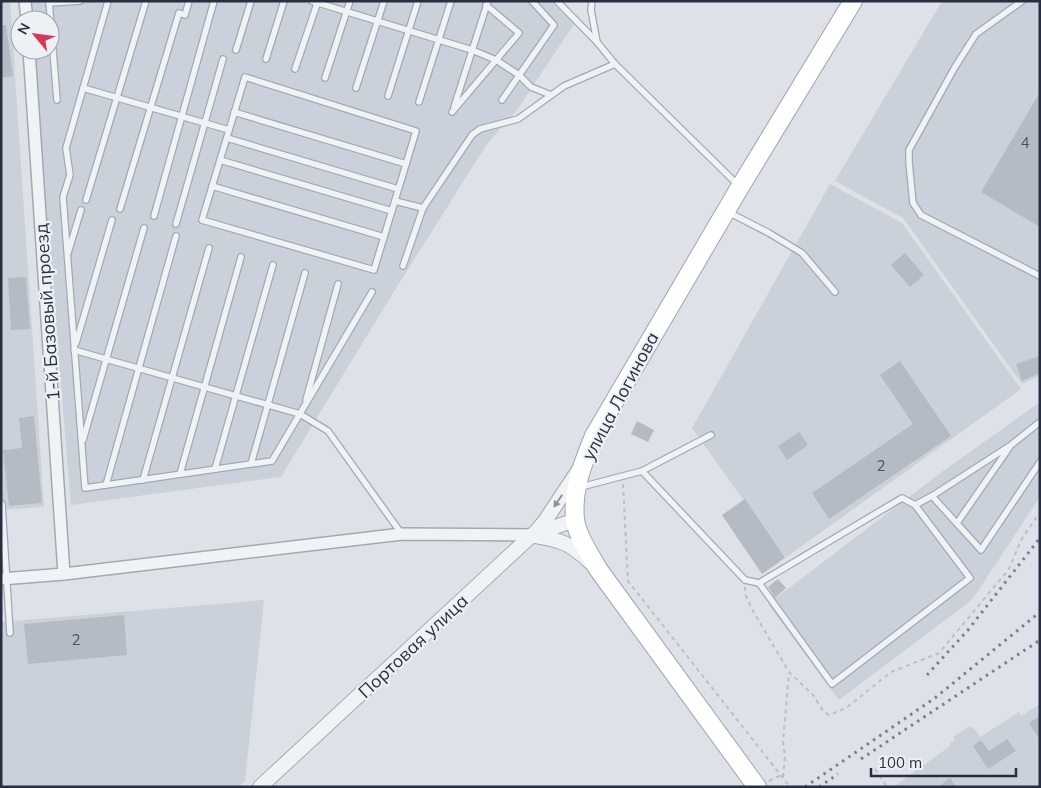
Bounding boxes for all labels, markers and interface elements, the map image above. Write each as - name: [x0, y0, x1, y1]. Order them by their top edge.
- north arrow: [10, 10, 60, 60]
- text: N: [13, 20, 34, 38]
- house number: 4: [1020, 133, 1030, 152]
- street label: 1-й Базовый проезд: [29, 222, 65, 402]
- street label: улица Логинова: [576, 328, 664, 464]
- house number: 2: [876, 456, 886, 475]
- one-way arrow: [553, 494, 563, 508]
- street label: Портовая улица: [353, 589, 473, 703]
- house number: 2: [71, 630, 81, 649]
- scale bar: [871, 746, 1016, 778]
- text: 100 m: [878, 753, 922, 772]

